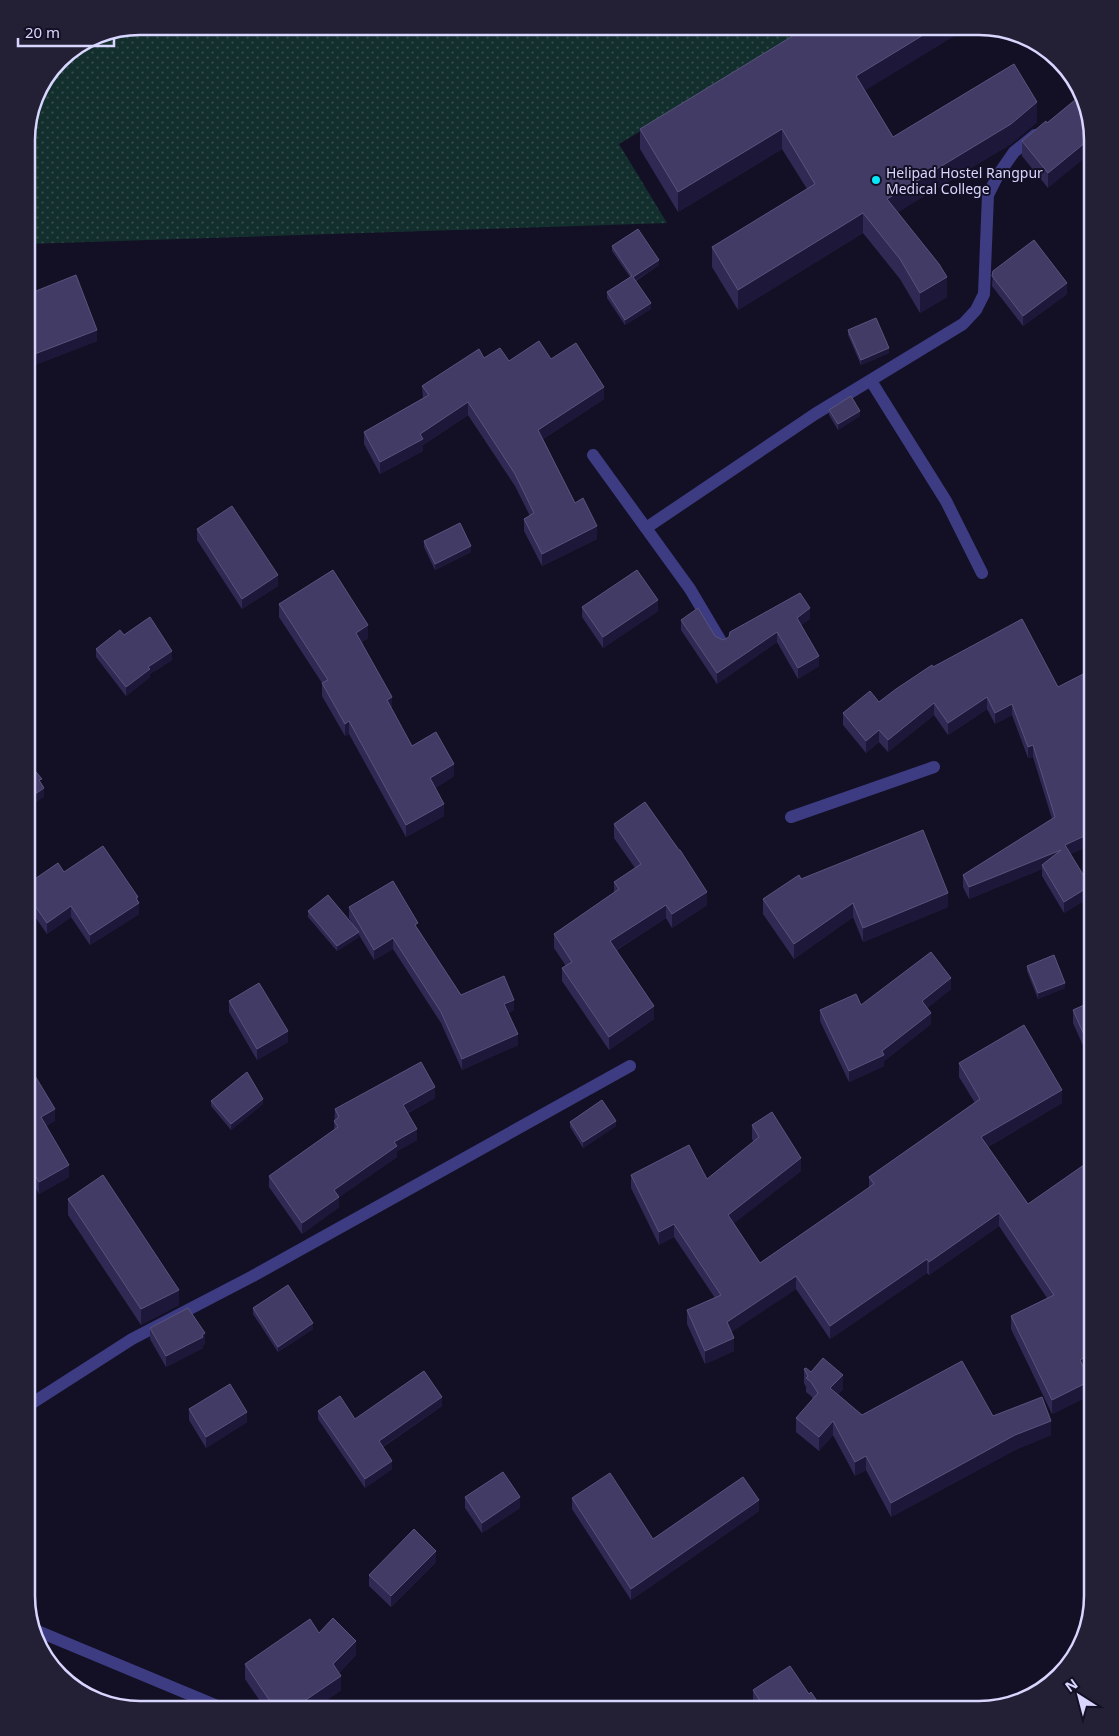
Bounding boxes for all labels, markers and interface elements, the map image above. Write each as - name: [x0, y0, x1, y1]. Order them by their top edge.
- scale bar: [18, 15, 114, 47]
- text: 20 m: [25, 22, 60, 42]
- place label: Helipad Hostel Rangpur Medical College: [886, 163, 1043, 198]
- marker: Helipad Hostel Rangpur Medical College: [870, 174, 882, 186]
- north arrow: [1054, 1671, 1104, 1721]
- text: N: [1061, 1674, 1081, 1696]

